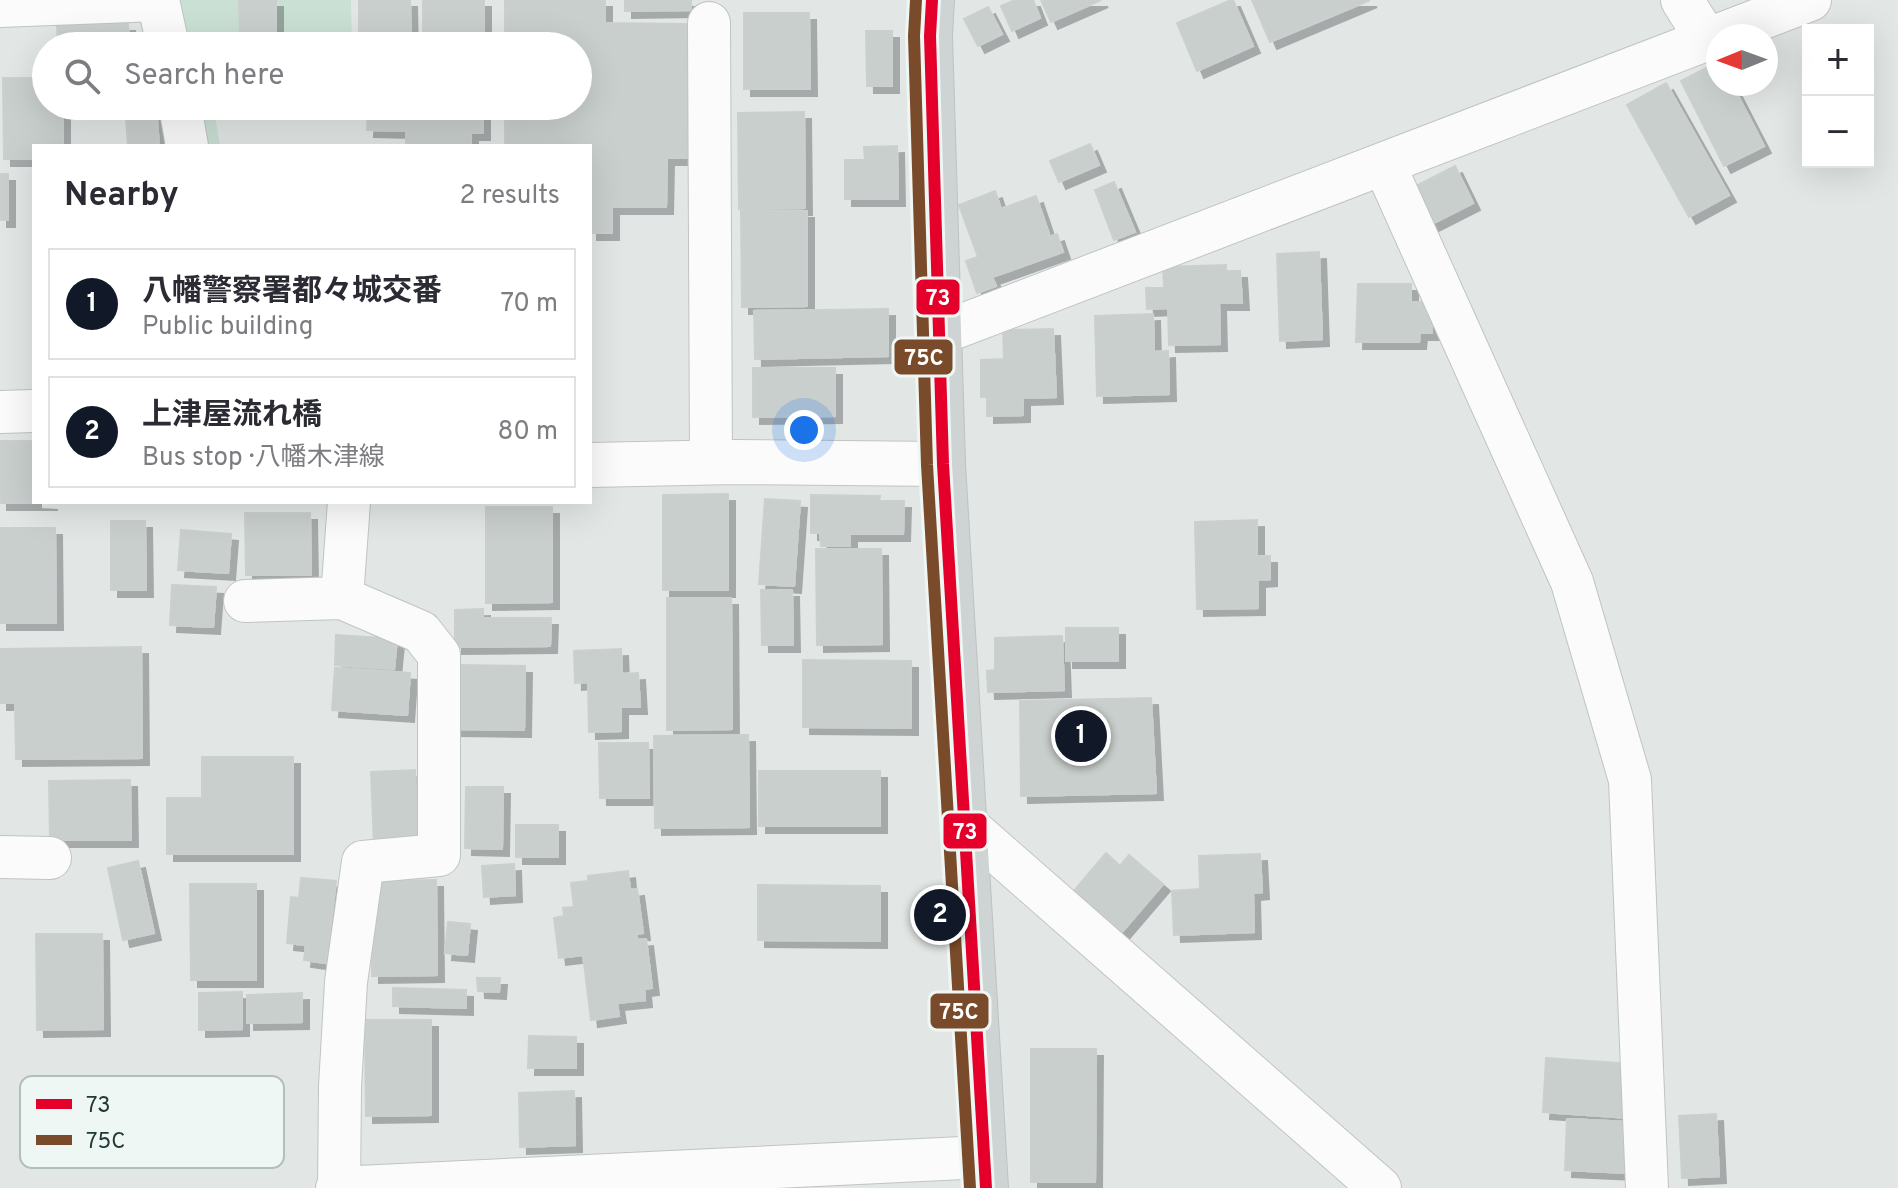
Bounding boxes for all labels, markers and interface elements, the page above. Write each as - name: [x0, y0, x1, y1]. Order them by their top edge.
- north arrow: [1706, 24, 1778, 96]
- map controls: [1802, 24, 1874, 168]
- button: +: [1802, 24, 1874, 96]
- search box: [32, 32, 592, 120]
- icon: search: [60, 54, 104, 98]
- text: Search here: [124, 58, 284, 95]
- button: −: [1802, 96, 1874, 168]
- text: Nearby: [64, 175, 179, 218]
- text: 2 results: [460, 180, 560, 213]
- text: 八幡警察署都々城交番: [142, 274, 442, 311]
- line badge: 73: [915, 278, 961, 316]
- text: 73: [926, 286, 950, 313]
- text: 1: [87, 288, 97, 321]
- text: 70 m: [500, 288, 558, 321]
- text: Public building: [142, 311, 313, 344]
- line badge: 75C: [893, 338, 954, 376]
- text: 75C: [904, 346, 944, 373]
- text: 上津屋流れ橋: [142, 398, 322, 435]
- your location: [784, 410, 824, 450]
- text: 2: [84, 416, 100, 449]
- text: 80 m: [498, 416, 558, 449]
- text: Bus stop · 八幡木津線: [142, 442, 385, 475]
- pin: 1: [1055, 706, 1107, 766]
- line badge: 73: [942, 812, 988, 850]
- text: 73: [953, 820, 977, 847]
- pin: 2: [914, 885, 966, 945]
- line badge: 75C: [929, 992, 990, 1030]
- text: 75C: [939, 1000, 979, 1027]
- legend: [20, 1076, 284, 1168]
- text: 73: [86, 1093, 110, 1120]
- text: 75C: [86, 1129, 125, 1156]

